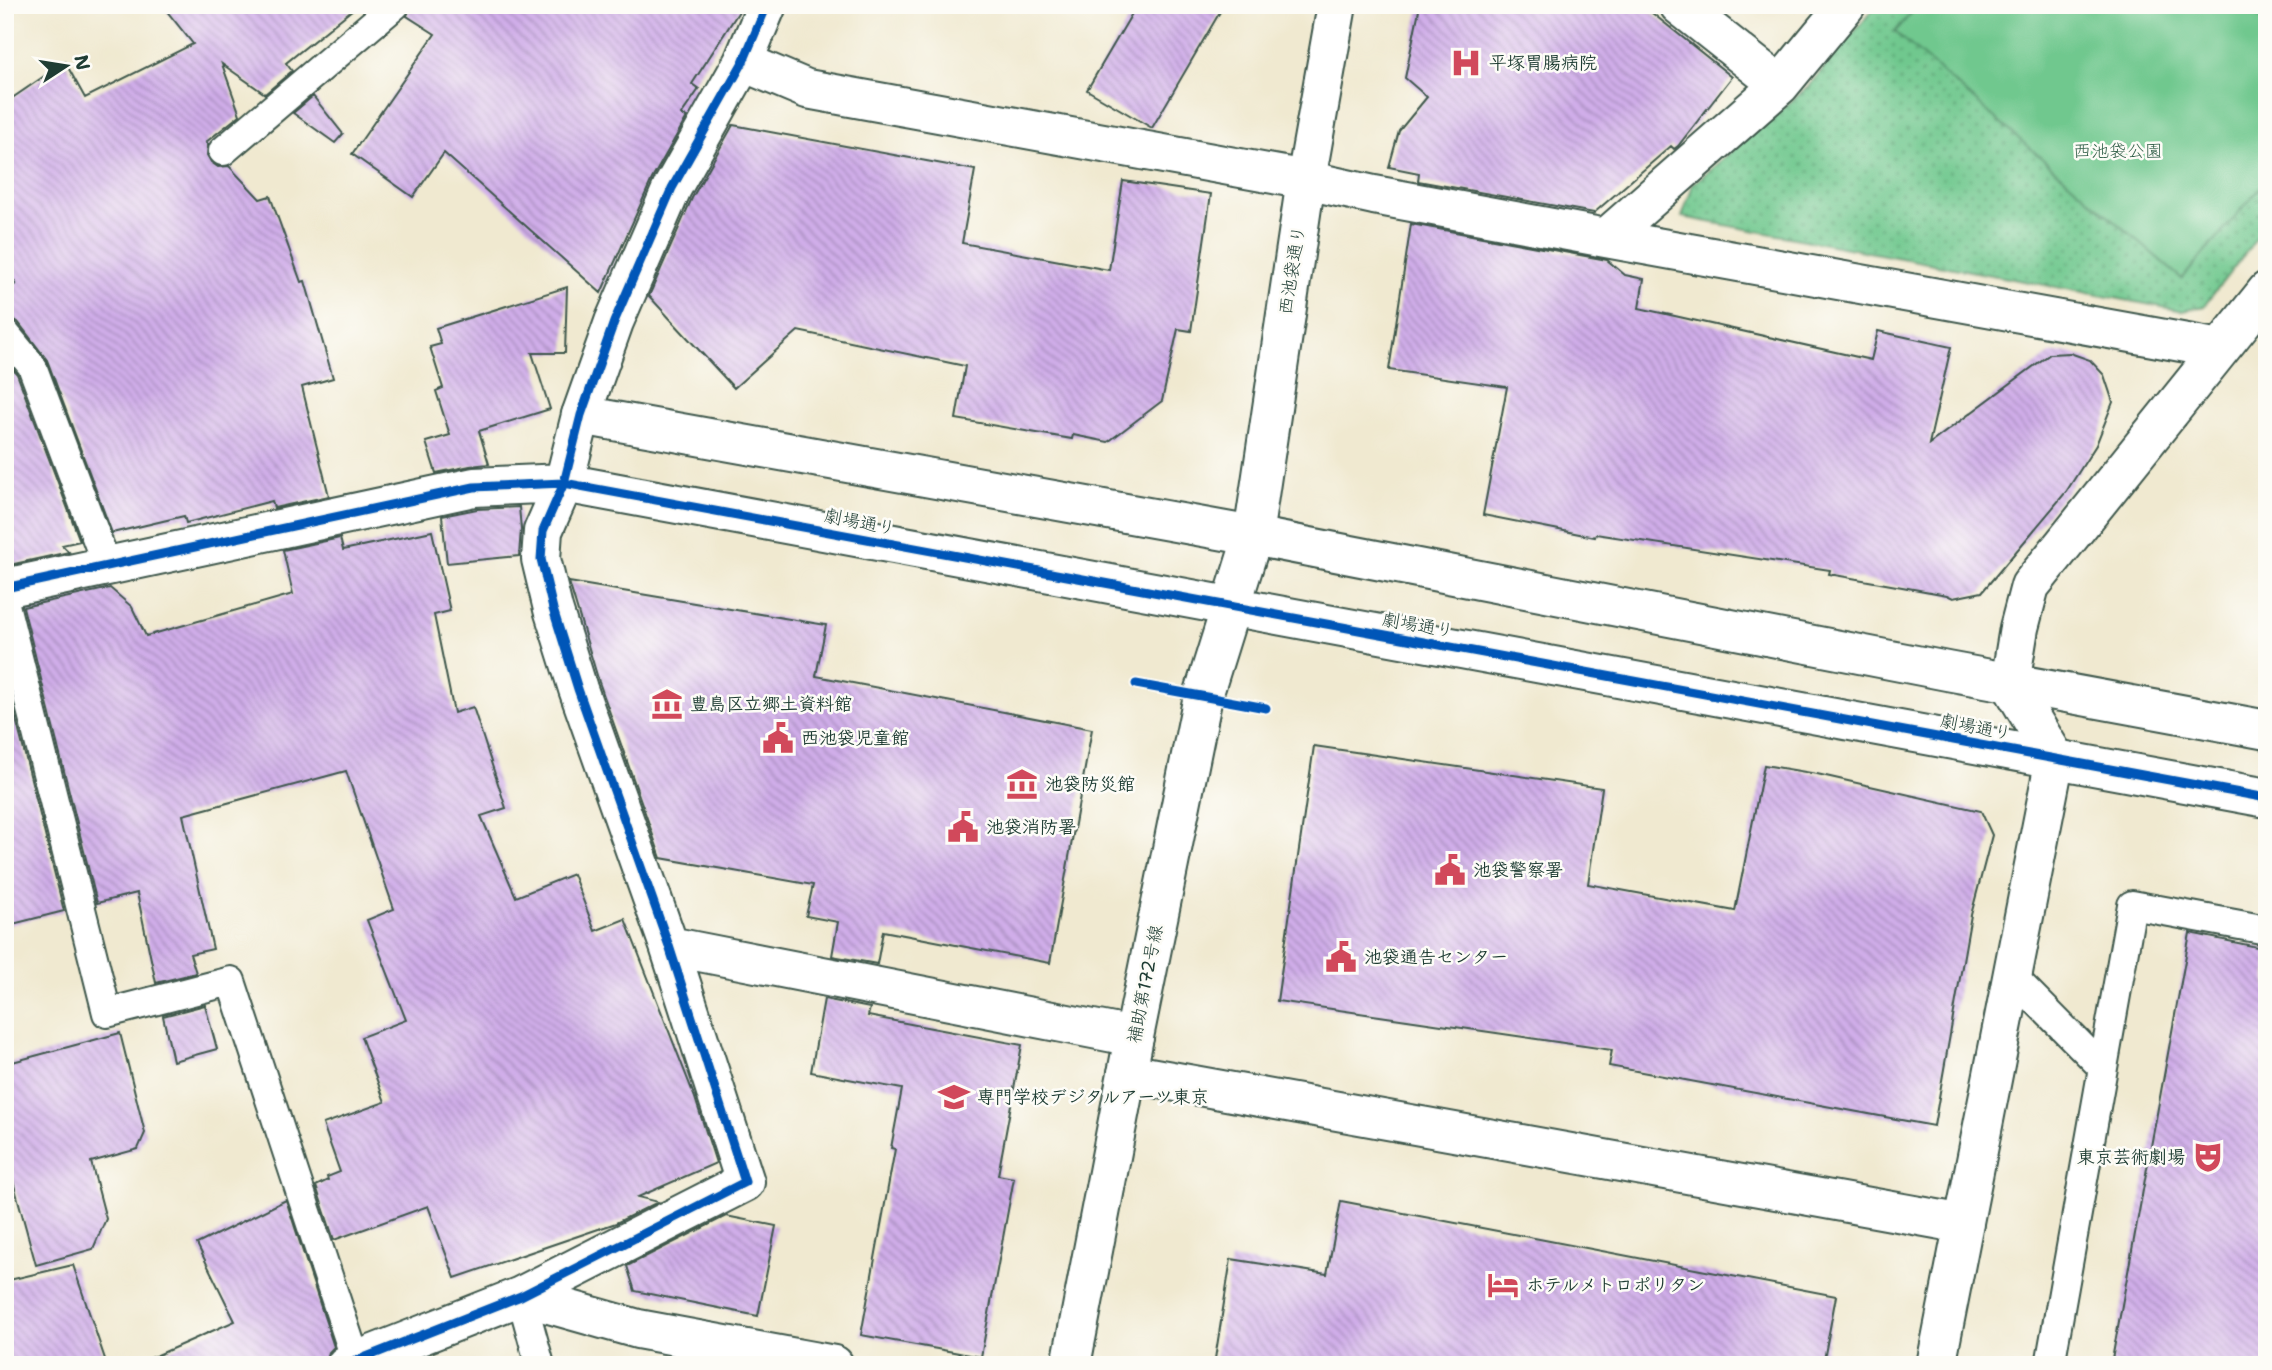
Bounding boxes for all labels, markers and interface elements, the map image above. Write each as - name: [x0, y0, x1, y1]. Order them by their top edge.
- north arrow: [32, 32, 102, 102]
- hospital icon: 平塚胃腸病院: [1449, 46, 1483, 80]
- place label: 平塚胃腸病院: [1489, 51, 1597, 75]
- text: N: [68, 53, 96, 73]
- park label: 西池袋公園: [2073, 139, 2163, 163]
- street label: 西池袋通り: [1273, 224, 1311, 316]
- street label: 劇場通り: [822, 503, 898, 541]
- street label: 劇場通り: [1380, 607, 1456, 643]
- museum icon: 豊島区立郷土資料館: [650, 687, 684, 721]
- place label: 豊島区立郷土資料館: [690, 692, 852, 716]
- street label: 劇場通り: [1938, 708, 2014, 746]
- public building icon: 西池袋児童館: [761, 721, 795, 755]
- place label: 西池袋児童館: [801, 726, 909, 750]
- museum icon: 池袋防災館: [1005, 767, 1039, 801]
- place label: 池袋防災館: [1045, 772, 1135, 796]
- public building icon: 池袋消防署: [946, 810, 980, 844]
- place label: 池袋消防署: [986, 815, 1076, 839]
- public building icon: 池袋警察署: [1433, 853, 1467, 887]
- place label: 池袋警察署: [1473, 858, 1563, 882]
- street label: 補助第172号線: [1122, 923, 1168, 1045]
- public building icon: 池袋通告センター: [1324, 940, 1358, 974]
- place label: 池袋通告センター: [1364, 945, 1508, 969]
- school or university icon: 専門学校デジタルアーツ東京: [937, 1080, 971, 1114]
- place label: 専門学校デジタルアーツ東京: [977, 1085, 1209, 1109]
- theatre icon: 東京芸術劇場: [2191, 1140, 2225, 1174]
- place label: 東京芸術劇場: [2077, 1145, 2185, 1169]
- hotel icon: ホテルメトロポリタン: [1486, 1268, 1520, 1302]
- place label: ホテルメトロポリタン: [1526, 1273, 1705, 1297]

